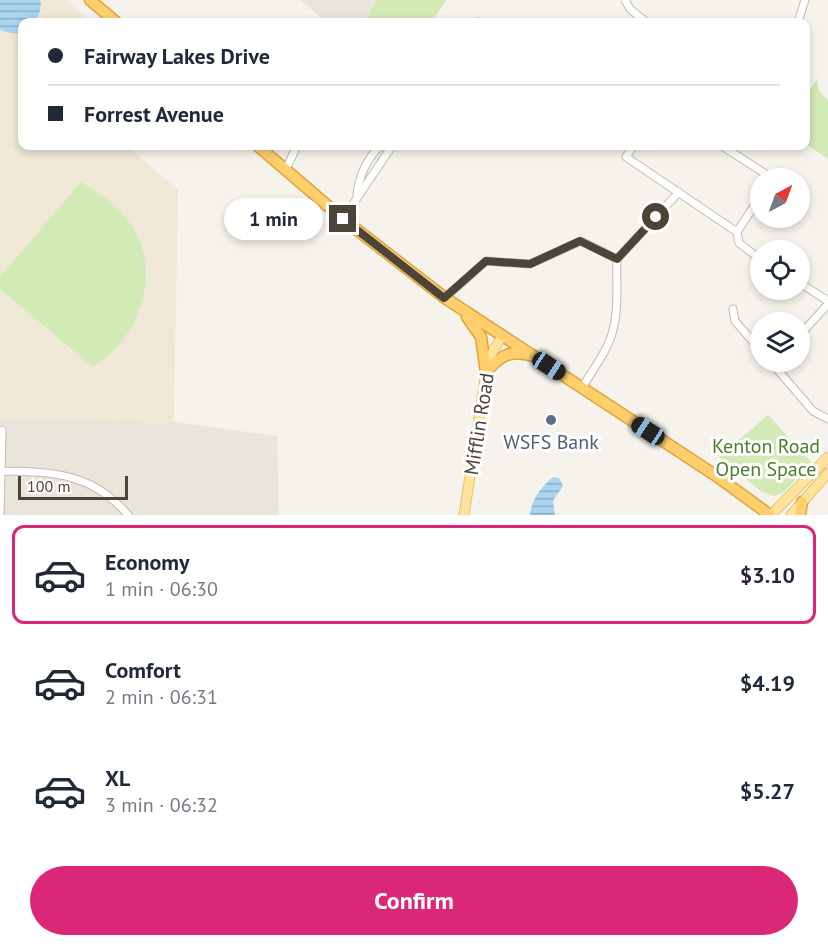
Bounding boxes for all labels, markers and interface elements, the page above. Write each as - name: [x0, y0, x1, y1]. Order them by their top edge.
- text: Fairway Lakes Drive: [84, 42, 270, 70]
- text: Forrest Avenue: [84, 100, 224, 128]
- north arrow: [750, 168, 810, 228]
- map controls: [750, 168, 810, 372]
- callout: 1 min: [223, 198, 322, 240]
- route start: [642, 203, 669, 230]
- route end: [329, 205, 356, 232]
- text: 1 min: [249, 206, 298, 232]
- button: locate: [750, 240, 810, 300]
- button: layers: [750, 312, 810, 372]
- car: [529, 349, 569, 383]
- street label: Mifflin Road: [458, 371, 500, 477]
- marker: WSFS Bank: [544, 413, 558, 427]
- car: [628, 414, 668, 448]
- place label: WSFS Bank: [503, 429, 599, 455]
- park label: Kenton Road Open Space: [712, 433, 820, 482]
- scale bar: [18, 473, 128, 501]
- text: 100 m: [27, 476, 70, 496]
- icon: car: [33, 548, 87, 602]
- text: Economy: [105, 548, 189, 576]
- text: $3.10: [740, 561, 795, 589]
- text: 1 min · 06:30: [105, 576, 218, 602]
- icon: car: [33, 656, 87, 710]
- text: Comfort: [105, 656, 181, 684]
- text: $4.19: [740, 669, 795, 697]
- text: 2 min · 06:31: [105, 684, 218, 710]
- icon: car: [33, 764, 87, 818]
- text: XL: [105, 764, 130, 792]
- text: $5.27: [740, 777, 795, 805]
- text: 3 min · 06:32: [105, 792, 218, 818]
- button: Confirm: [30, 866, 798, 935]

